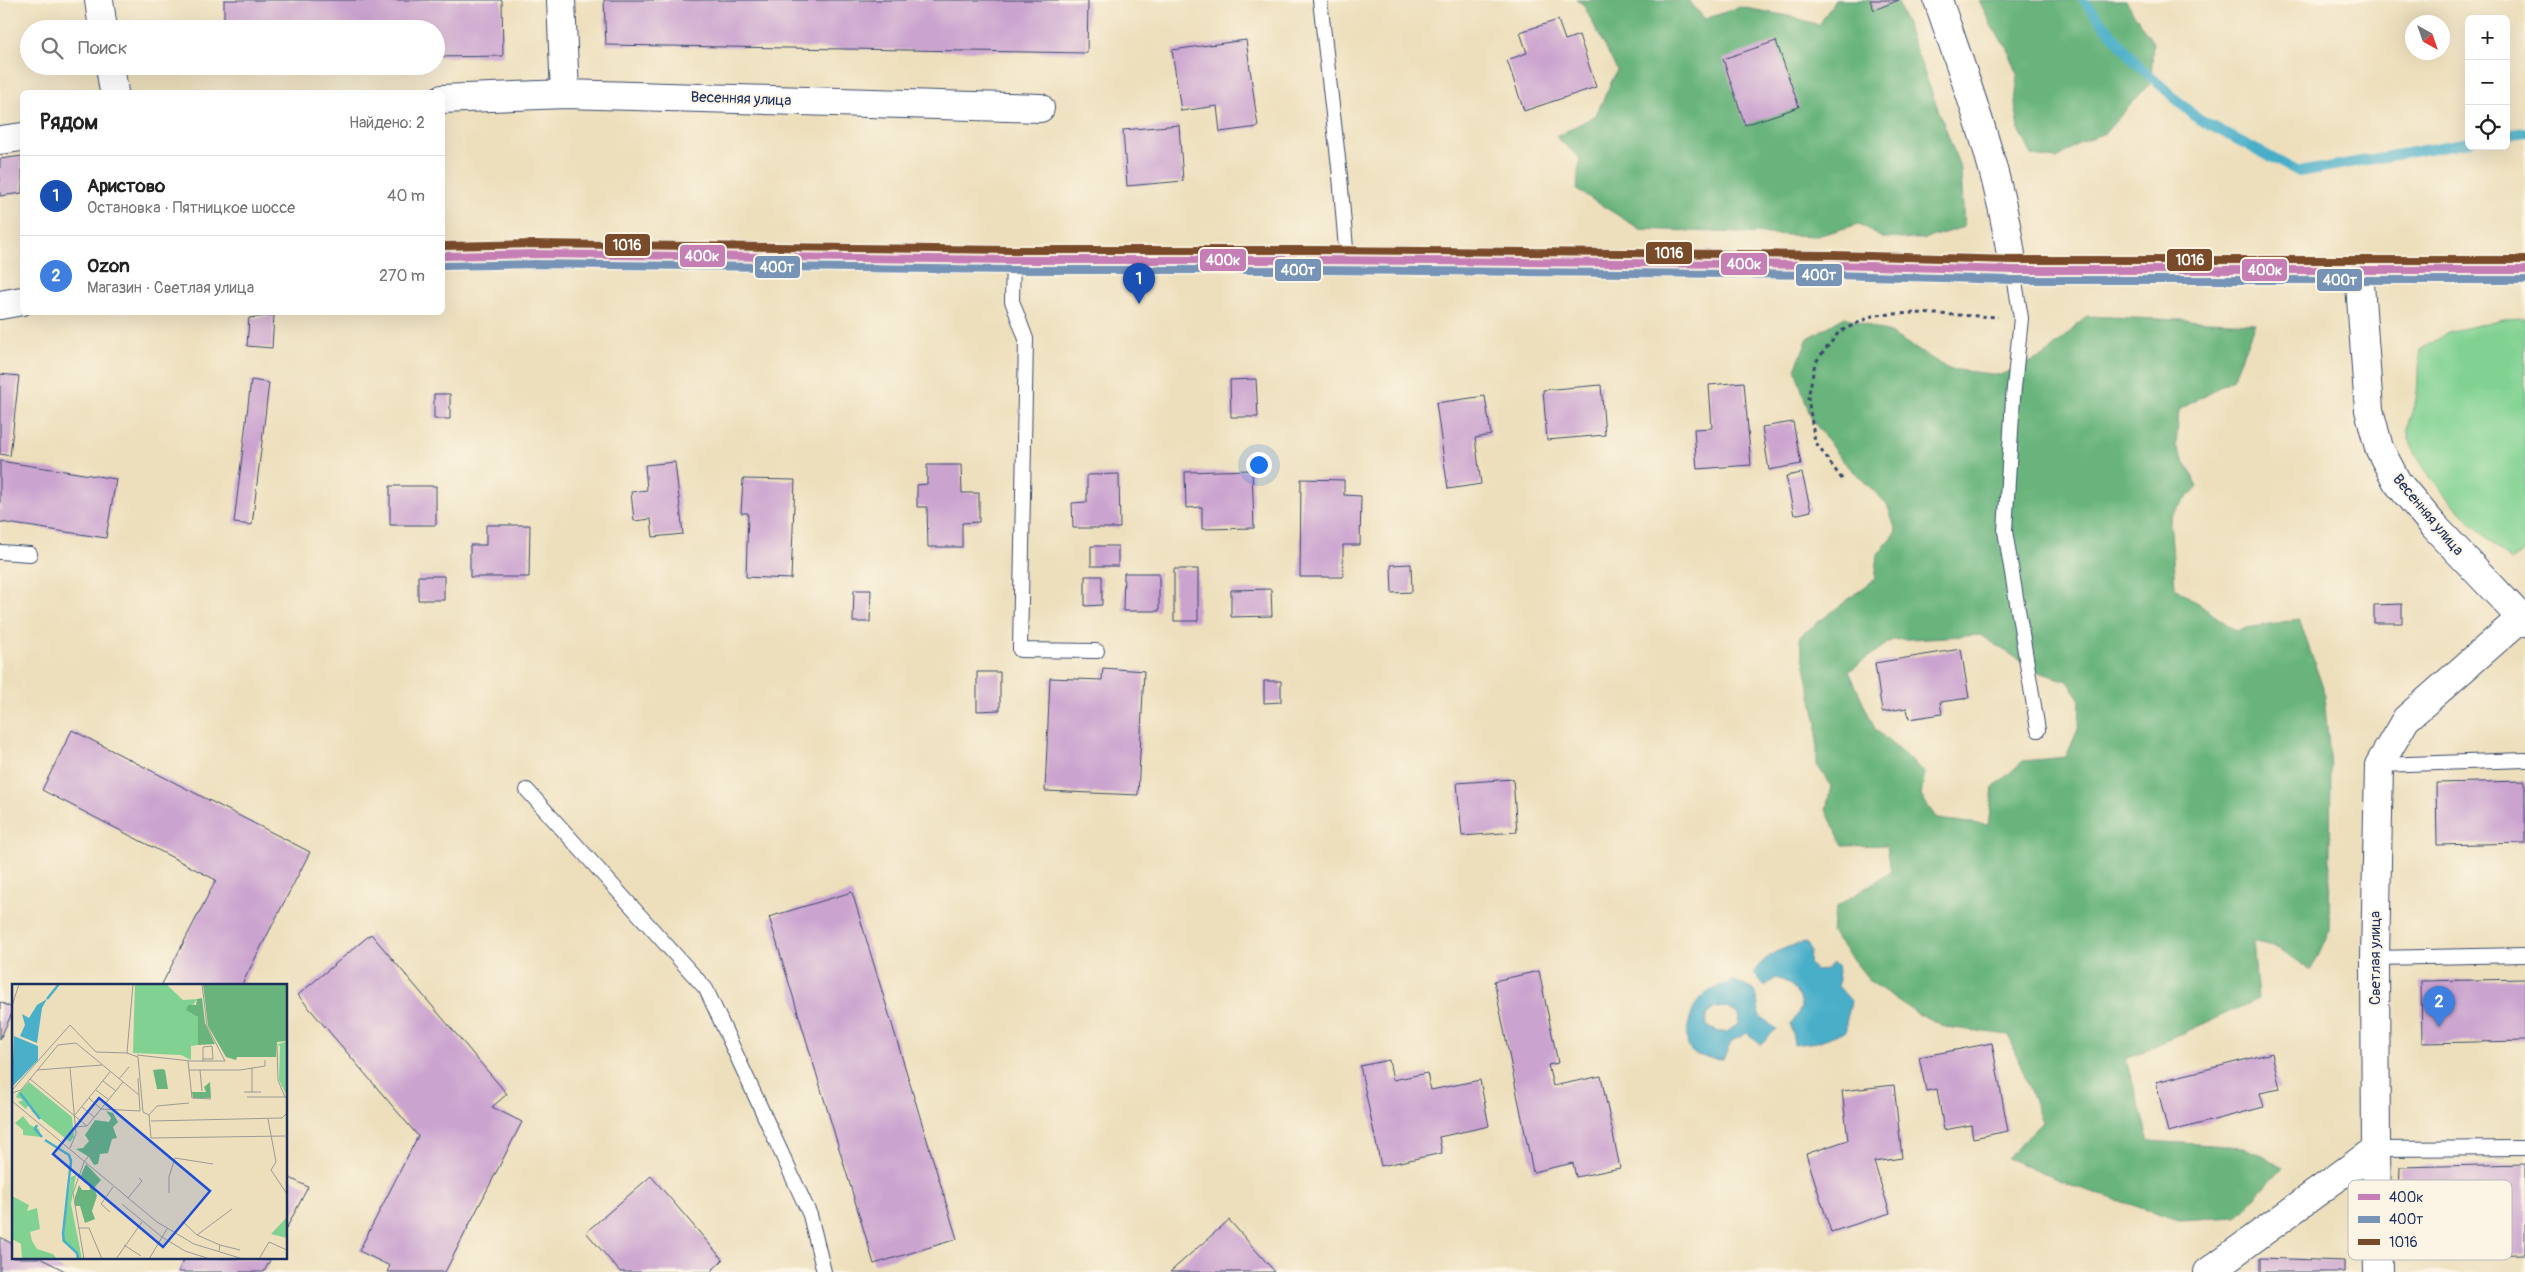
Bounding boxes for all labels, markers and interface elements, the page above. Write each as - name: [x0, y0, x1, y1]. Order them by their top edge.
- north arrow: [2405, 15, 2450, 60]
- map controls: [2465, 15, 2510, 150]
- button: +: [2465, 15, 2510, 60]
- search box: [20, 20, 445, 75]
- icon: search: [38, 34, 66, 62]
- text: Поиск: [78, 36, 128, 60]
- button: −: [2465, 60, 2510, 105]
- street label: Весенняя улица: [690, 88, 792, 110]
- button: locate: [2465, 105, 2510, 150]
- text: Рядом: [40, 109, 98, 136]
- text: Найдено: 2: [349, 113, 425, 133]
- text: Аристово: [87, 174, 165, 198]
- text: 1: [53, 186, 59, 206]
- text: 40 m: [387, 186, 425, 206]
- text: Остановка · Пятницкое шоссе: [87, 198, 295, 218]
- line badge: 1016: [604, 233, 651, 257]
- text: 1016: [613, 237, 641, 254]
- line badge: 1016: [1645, 241, 1693, 265]
- line badge: 400к: [679, 244, 726, 268]
- text: 1016: [1655, 245, 1683, 262]
- text: 400к: [685, 248, 719, 265]
- line badge: 400к: [1199, 248, 1247, 272]
- line badge: 1016: [2166, 248, 2213, 272]
- text: 400к: [1206, 252, 1240, 269]
- line badge: 400к: [1720, 252, 1768, 276]
- text: 1016: [2176, 252, 2204, 269]
- text: Ozon: [87, 254, 130, 278]
- line badge: 400т: [754, 255, 801, 279]
- text: 400к: [1727, 256, 1761, 273]
- line badge: 400т: [1274, 258, 1322, 282]
- line badge: 400к: [2241, 258, 2288, 282]
- text: 400т: [760, 259, 795, 276]
- text: 400т: [1281, 262, 1316, 279]
- text: 400к: [2248, 262, 2282, 279]
- pin: 1: [1123, 263, 1155, 304]
- line badge: 400т: [1795, 263, 1843, 287]
- text: 2: [52, 266, 60, 286]
- text: 270 m: [379, 266, 425, 286]
- text: 400т: [1802, 267, 1837, 284]
- line badge: 400т: [2316, 268, 2363, 292]
- text: 400т: [2323, 272, 2358, 289]
- text: Магазин · Светлая улица: [87, 278, 254, 298]
- your location: [1246, 452, 1272, 478]
- street label: Весенняя улица: [2388, 470, 2468, 560]
- street label: Светлая улица: [2366, 911, 2385, 1005]
- inset map: [12, 984, 288, 1260]
- pin: 2: [2423, 986, 2455, 1027]
- legend: [2348, 1180, 2512, 1260]
- text: 400к: [2389, 1189, 2423, 1206]
- text: 400т: [2389, 1211, 2423, 1228]
- text: 1016: [2389, 1234, 2418, 1251]

